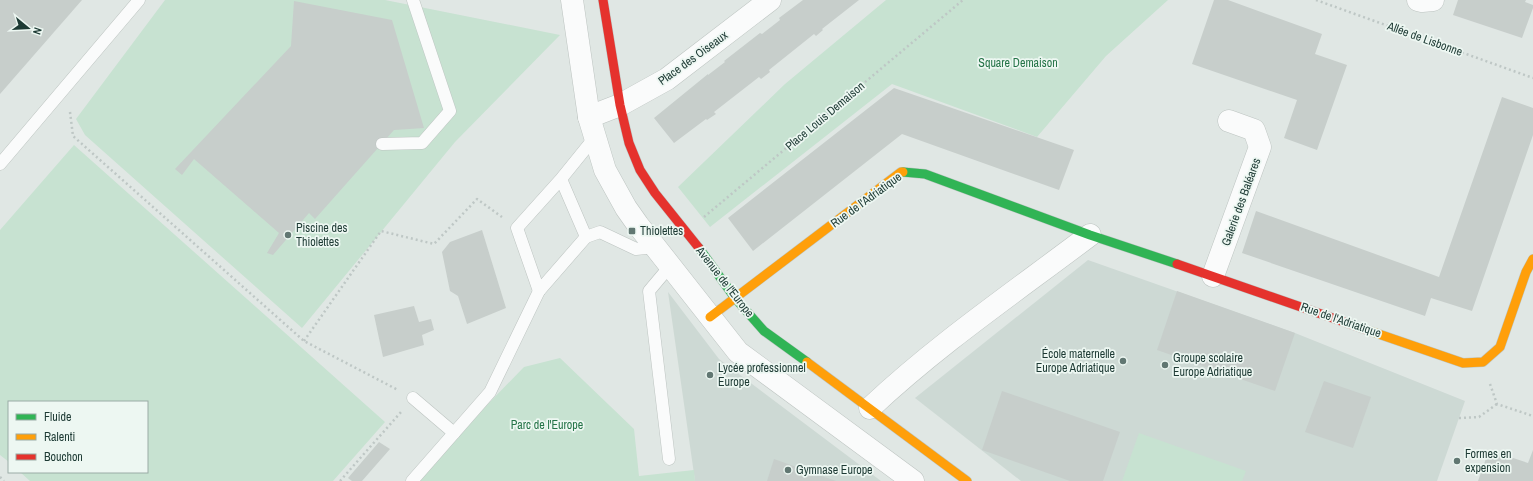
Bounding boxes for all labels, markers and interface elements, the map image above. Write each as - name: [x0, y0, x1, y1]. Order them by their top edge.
- north arrow: [8, 8, 48, 48]
- street label: Allée de Lisbonne: [1384, 18, 1465, 60]
- text: N: [30, 26, 45, 36]
- street label: Place des Oiseaux: [655, 27, 731, 89]
- park label: Square Demaison: [978, 55, 1058, 71]
- street label: Place Louis Demaison: [782, 78, 868, 154]
- street label: Galerie des Baléares: [1218, 156, 1264, 248]
- street label: Rue de l'Adriatique: [827, 169, 905, 231]
- place label: Piscine des Thiolettes: [296, 220, 348, 250]
- place label: Thiolettes: [640, 223, 683, 239]
- marker: Thiolettes: [627, 226, 637, 236]
- marker: Piscine des Thiolettes: [283, 230, 293, 240]
- street label: Avenue de l'Europe: [692, 243, 758, 321]
- street label: Rue de l'Adriatique: [1299, 299, 1383, 341]
- place label: École maternelle Europe Adriatique: [1036, 346, 1115, 376]
- place label: Groupe scolaire Europe Adriatique: [1173, 350, 1252, 380]
- marker: École maternelle Europe Adriatique: [1118, 356, 1128, 366]
- place label: Lycée professionnel Europe: [718, 360, 806, 390]
- marker: Groupe scolaire Europe Adriatique: [1160, 360, 1170, 370]
- marker: Lycée professionnel Europe: [705, 370, 715, 380]
- legend: [8, 401, 148, 473]
- text: Fluide: [44, 409, 71, 425]
- park label: Parc de l'Europe: [511, 417, 583, 433]
- text: Ralenti: [44, 429, 75, 445]
- place label: Formes en expension: [1465, 446, 1512, 476]
- text: Bouchon: [44, 449, 83, 465]
- marker: Formes en expension: [1452, 456, 1462, 466]
- place label: Gymnase Europe: [796, 462, 873, 478]
- marker: Gymnase Europe: [783, 465, 793, 475]

